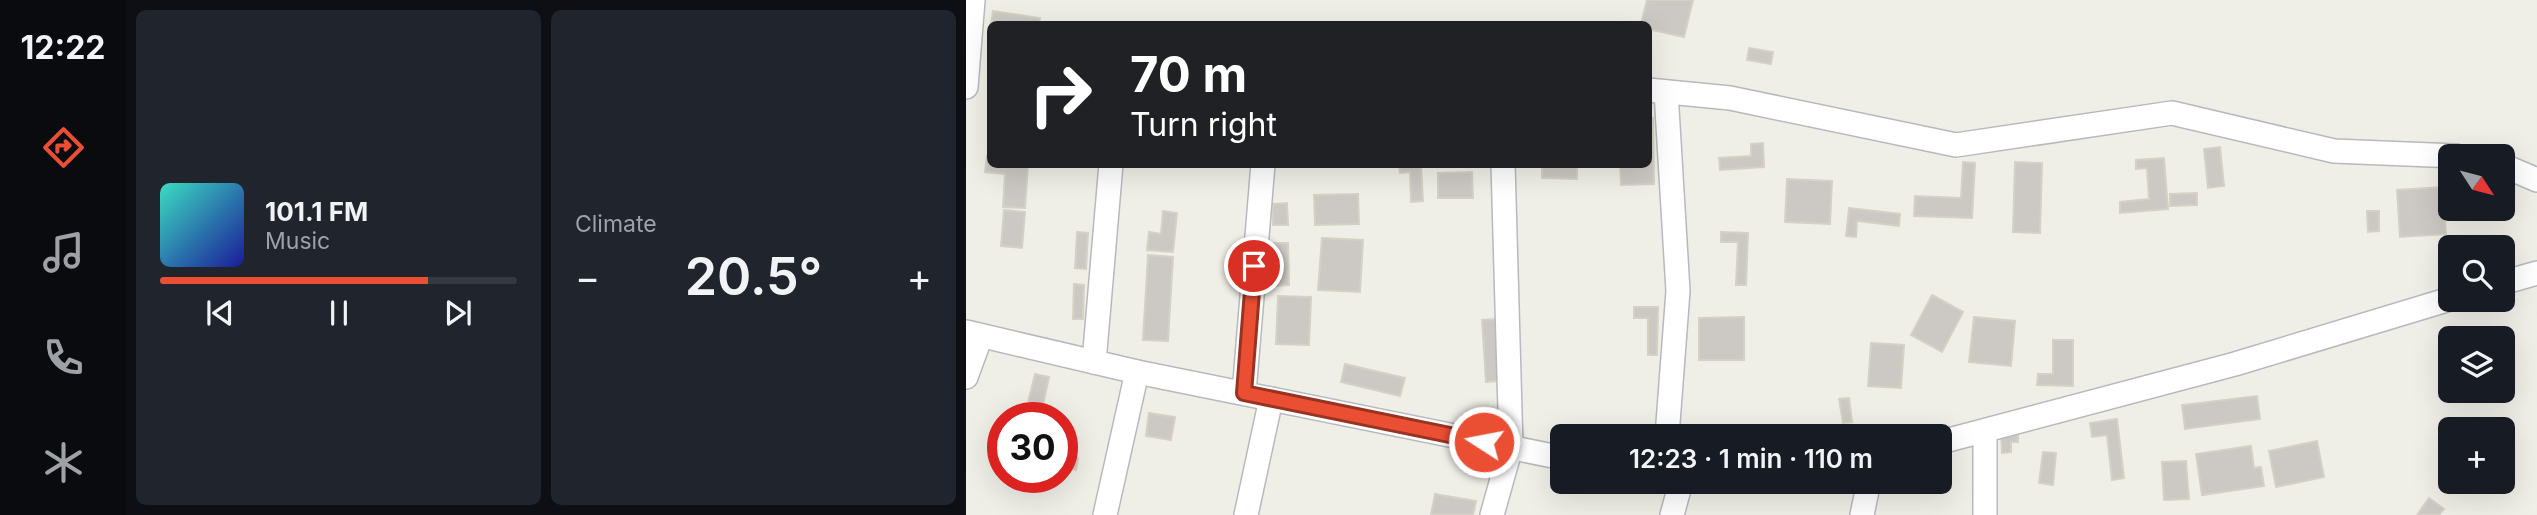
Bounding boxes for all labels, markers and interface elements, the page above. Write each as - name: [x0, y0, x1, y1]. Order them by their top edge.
- text: 12:22: [21, 28, 105, 67]
- text: 70 m: [1130, 45, 1247, 104]
- icon: right: [1015, 49, 1106, 140]
- text: Turn right: [1130, 105, 1277, 144]
- icon: directions: [39, 123, 88, 172]
- north arrow: [2438, 144, 2515, 220]
- map controls: [2438, 144, 2515, 494]
- text: 101.1 FM: [265, 196, 368, 227]
- text: Climate: [575, 210, 657, 238]
- text: Music: [265, 227, 330, 255]
- icon: music: [39, 228, 88, 277]
- button: search: [2438, 235, 2515, 312]
- pin: [1224, 236, 1284, 296]
- text: 20.5°: [685, 245, 822, 308]
- icon: arrive: [1235, 247, 1273, 285]
- text: −: [575, 254, 600, 300]
- text: +: [907, 254, 932, 300]
- icon: previous: [201, 294, 239, 332]
- icon: pause: [320, 294, 358, 332]
- icon: next: [439, 294, 477, 332]
- button: layers: [2438, 326, 2515, 403]
- icon: phone: [39, 333, 88, 382]
- speed limit sign: 30: [987, 402, 1078, 493]
- position arrow: [1447, 405, 1521, 479]
- button: +: [2438, 417, 2515, 494]
- icon: climate: [39, 438, 88, 487]
- text: 12:23 · 1 min · 110 m: [1629, 443, 1873, 474]

